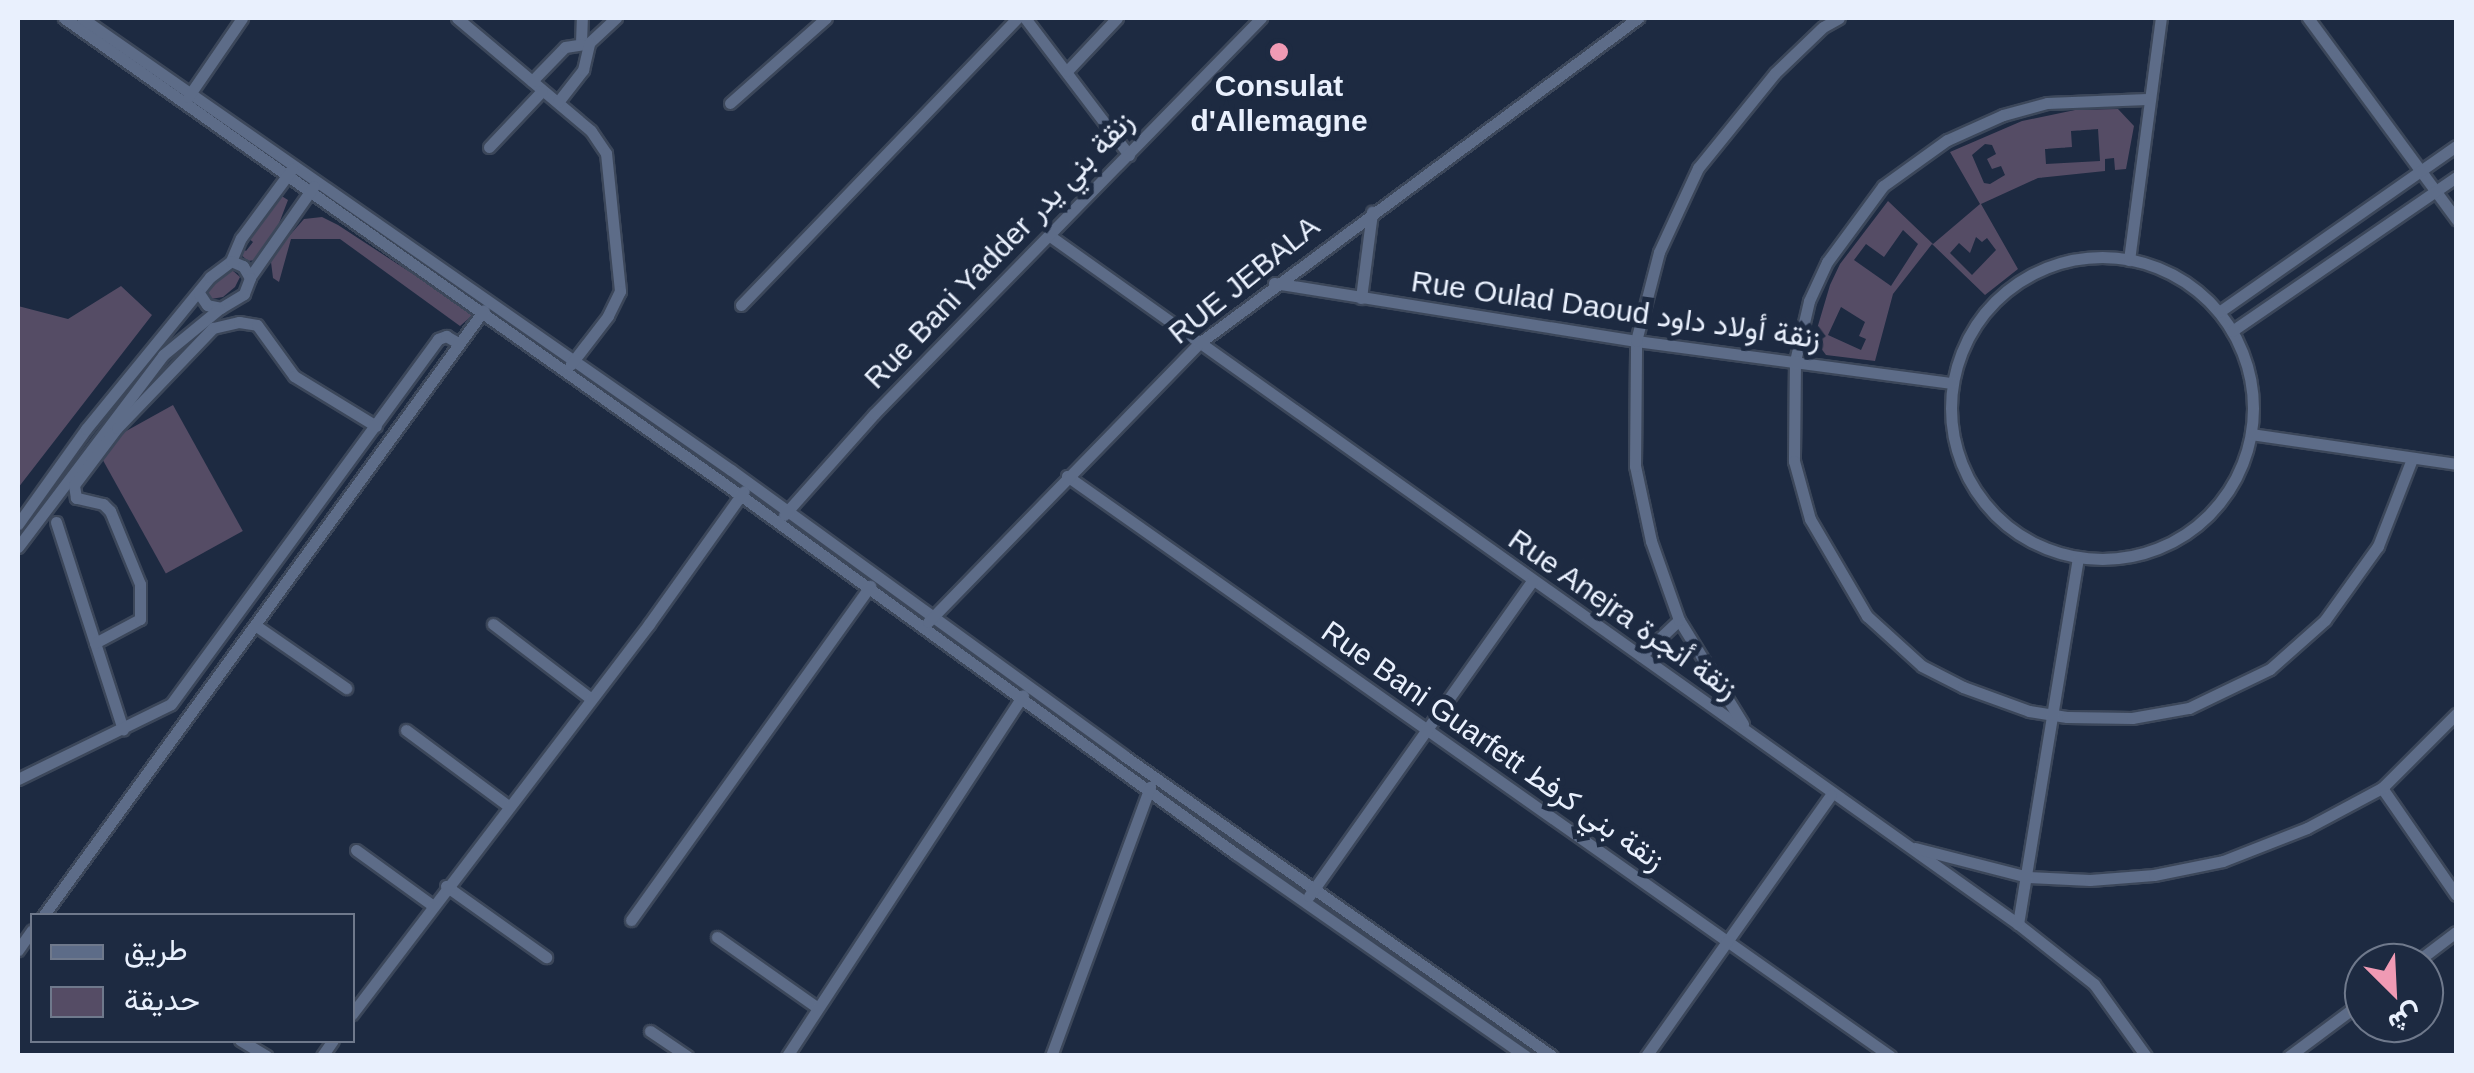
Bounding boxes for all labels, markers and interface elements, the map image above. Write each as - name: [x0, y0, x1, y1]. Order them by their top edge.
- marker: Consulat d'Allemagne: [1268, 41, 1290, 63]
- place label: Consulat d'Allemagne: [1190, 68, 1368, 138]
- street label: Rue Bani Yadder زنقة بني يدر: [857, 104, 1141, 396]
- street label: RUE JEBALA: [1161, 208, 1327, 352]
- street label: Rue Oulad Daoud زنقة أولاد داود: [1409, 263, 1823, 357]
- street label: Rue Anejra زنقة أنجرة: [1501, 521, 1745, 707]
- street label: Rue Bani Guarfett زنقة بني كرفط: [1315, 614, 1671, 878]
- legend: [30, 913, 355, 1043]
- text: طريق: [124, 933, 188, 966]
- north arrow: [2344, 943, 2444, 1043]
- text: حديقة: [124, 983, 200, 1016]
- text: ش: [2384, 998, 2427, 1040]

